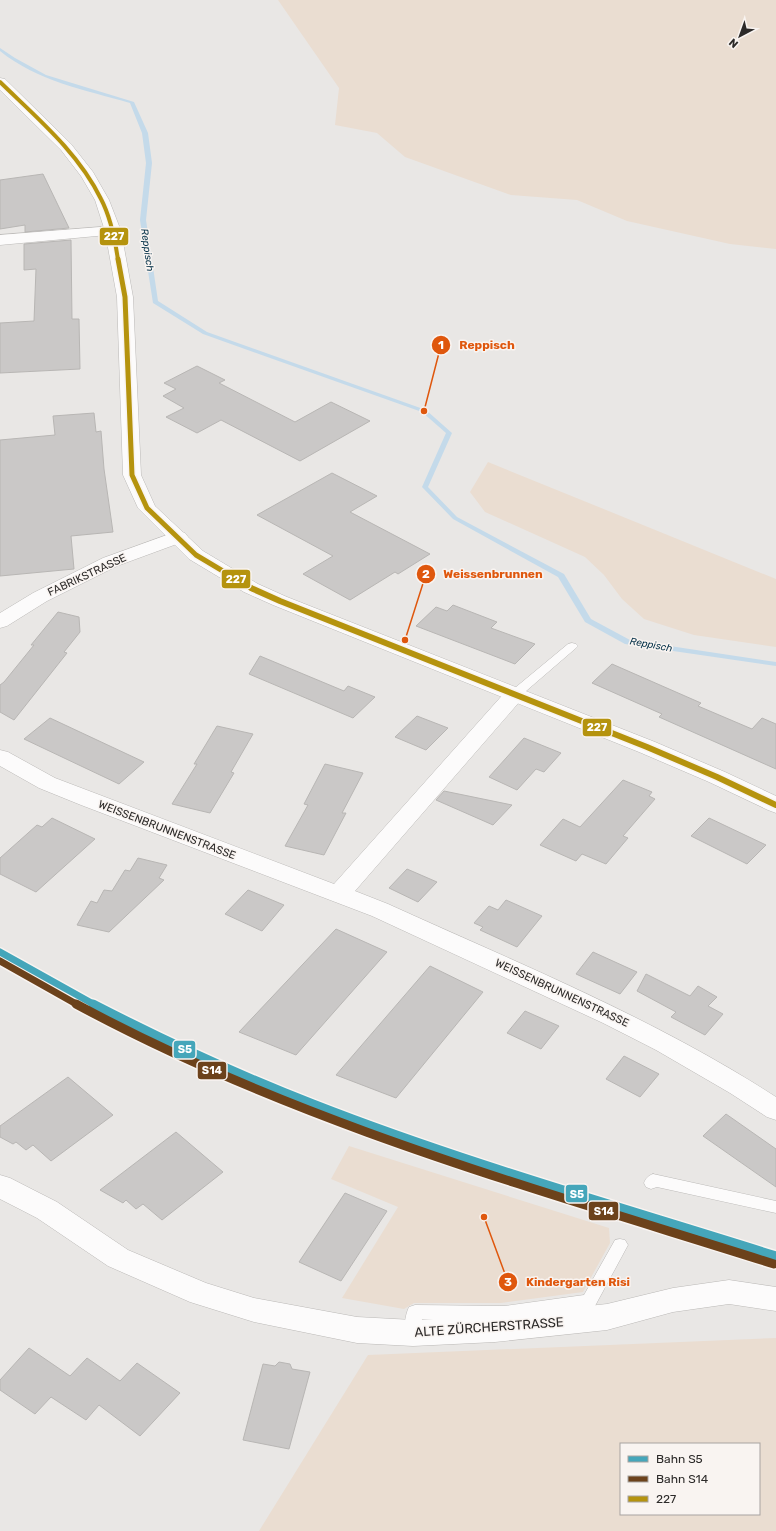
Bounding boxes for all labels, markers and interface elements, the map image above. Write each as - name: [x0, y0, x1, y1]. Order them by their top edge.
- north arrow: [720, 16, 760, 56]
- text: N: [726, 36, 741, 51]
- line badge: 227: [99, 227, 129, 246]
- water label: Reppisch: [138, 228, 156, 272]
- text: 227: [104, 230, 125, 243]
- callout: Reppisch: [431, 333, 523, 357]
- text: 1: [438, 338, 444, 352]
- text: Reppisch: [459, 338, 515, 352]
- street label: FABRIKSTRASSE: [46, 551, 129, 599]
- callout: Weissenbrunnen: [416, 562, 551, 586]
- text: 2: [422, 567, 430, 581]
- text: Weissenbrunnen: [443, 567, 543, 581]
- line badge: 227: [221, 569, 251, 589]
- text: 227: [226, 573, 247, 586]
- water label: Reppisch: [629, 635, 673, 655]
- line badge: 227: [582, 718, 612, 737]
- text: 227: [587, 721, 608, 734]
- street label: WEISSENBRUNNENSTRASSE: [96, 798, 238, 862]
- street label: WEISSENBRUNNENSTRASSE: [493, 956, 631, 1030]
- line badge: S5: [173, 1040, 196, 1059]
- text: S5: [178, 1043, 192, 1056]
- line badge: S14: [197, 1061, 227, 1080]
- text: S14: [202, 1064, 223, 1077]
- line badge: S5: [565, 1184, 588, 1203]
- text: S5: [570, 1188, 584, 1201]
- line badge: S14: [588, 1201, 619, 1221]
- text: S14: [594, 1205, 615, 1218]
- callout: Kindergarten Risi: [498, 1270, 638, 1294]
- text: 3: [504, 1275, 512, 1289]
- text: Kindergarten Risi: [526, 1275, 630, 1289]
- street label: ALTE ZÜRCHERSTRASSE: [414, 1314, 564, 1340]
- legend: [620, 1443, 760, 1515]
- text: Bahn S5: [656, 1452, 703, 1466]
- text: Bahn S14: [656, 1472, 709, 1486]
- text: 227: [656, 1492, 676, 1506]

